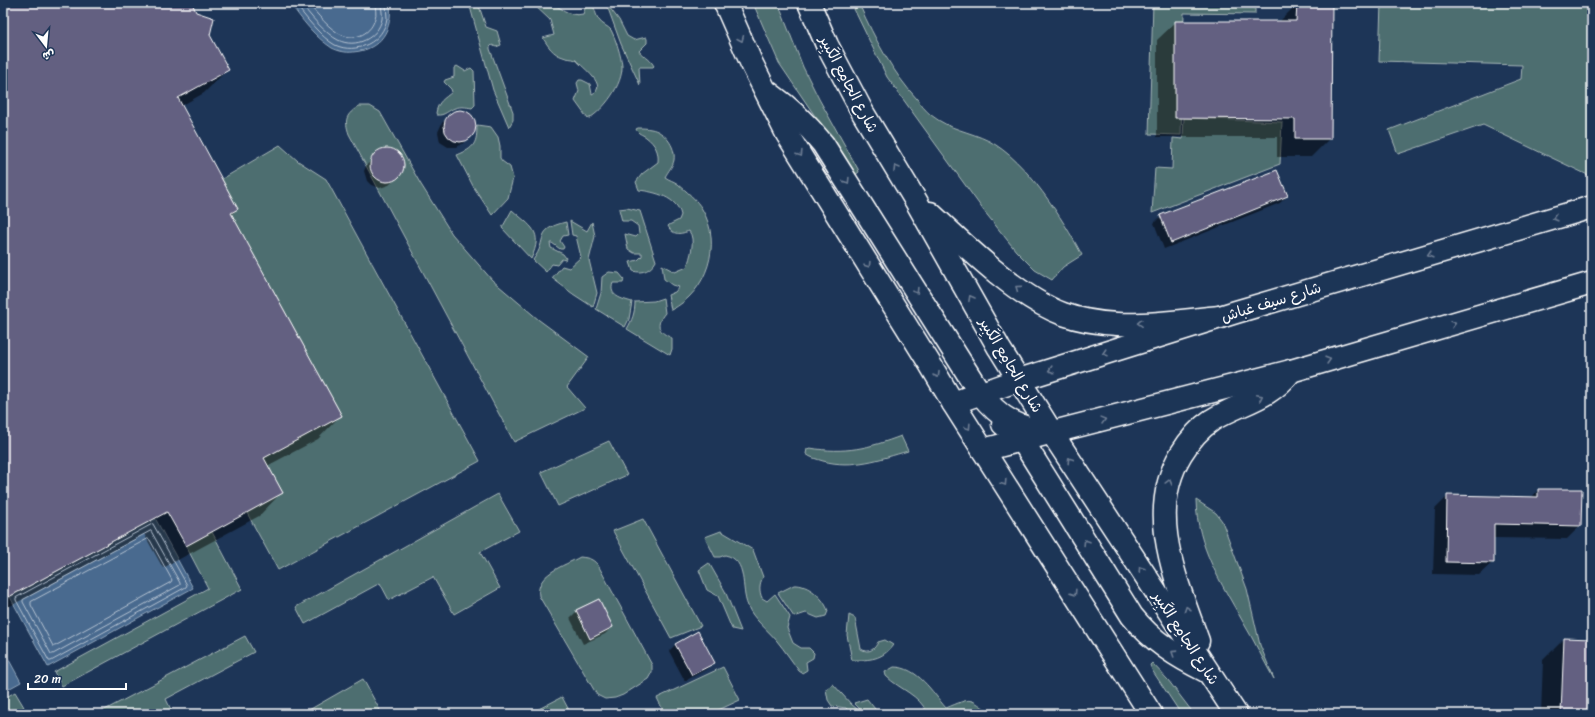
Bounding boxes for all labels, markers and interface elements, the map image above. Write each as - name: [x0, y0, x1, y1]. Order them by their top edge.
- north arrow: [26, 26, 66, 66]
- street label: شارع الجامِع الكَبِير: [811, 29, 886, 138]
- one-way arrow: [736, 35, 744, 42]
- text: ش: [40, 44, 57, 66]
- one-way arrow: [795, 150, 802, 157]
- one-way arrow: [893, 165, 900, 172]
- one-way arrow: [842, 177, 849, 184]
- one-way arrow: [1551, 213, 1558, 222]
- one-way arrow: [1427, 250, 1434, 259]
- one-way arrow: [864, 261, 871, 268]
- street label: شارع سيف غباش: [1218, 274, 1324, 330]
- one-way arrow: [1015, 286, 1022, 293]
- one-way arrow: [911, 287, 919, 294]
- one-way arrow: [968, 295, 975, 302]
- street label: شارع الجامِع الكَبِير: [971, 311, 1050, 418]
- one-way arrow: [1137, 319, 1143, 328]
- one-way arrow: [1449, 320, 1456, 329]
- one-way arrow: [1102, 349, 1109, 357]
- one-way arrow: [1324, 356, 1331, 365]
- one-way arrow: [1048, 365, 1055, 374]
- one-way arrow: [932, 371, 939, 378]
- one-way arrow: [1255, 394, 1263, 402]
- one-way arrow: [1100, 416, 1107, 424]
- one-way arrow: [963, 422, 970, 429]
- one-way arrow: [1067, 457, 1075, 464]
- one-way arrow: [999, 479, 1007, 486]
- one-way arrow: [1165, 479, 1173, 486]
- one-way arrow: [1083, 539, 1091, 546]
- one-way arrow: [1138, 566, 1146, 573]
- street label: شارع الجامِع الكَبِير: [1145, 584, 1226, 690]
- one-way arrow: [1069, 589, 1077, 596]
- one-way arrow: [1183, 605, 1191, 612]
- one-way arrow: [1171, 651, 1178, 658]
- scale bar: [28, 665, 126, 691]
- text: 20 m: [34, 668, 61, 690]

